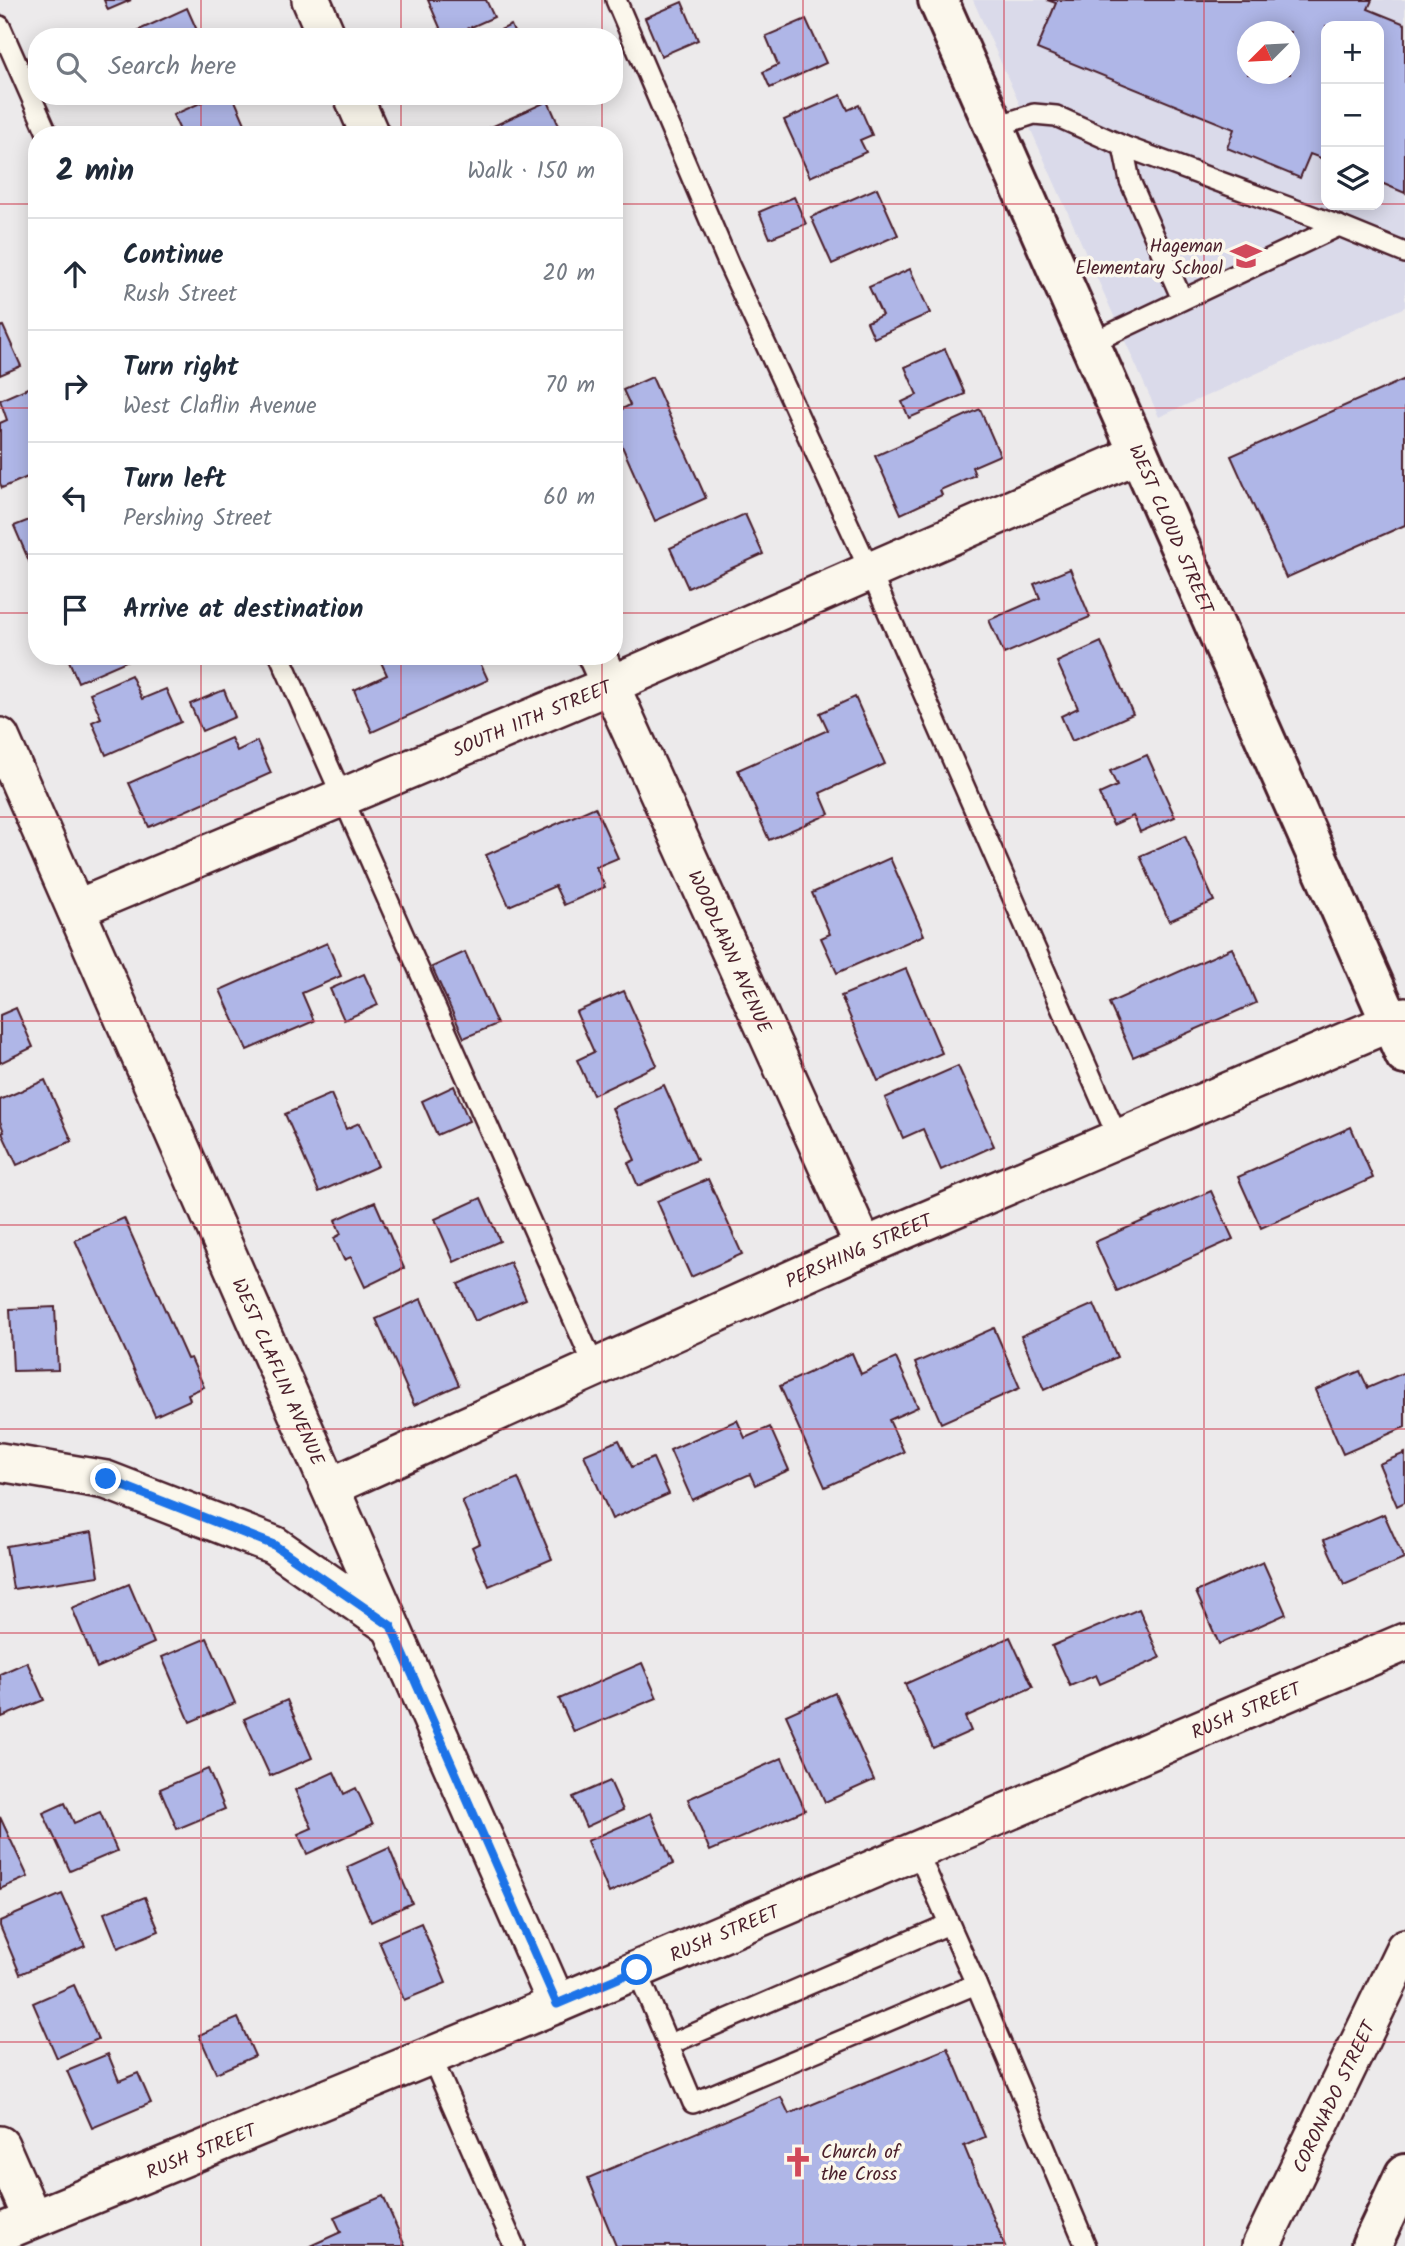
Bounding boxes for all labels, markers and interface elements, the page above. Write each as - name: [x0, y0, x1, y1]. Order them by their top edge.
- north arrow: [1237, 21, 1300, 84]
- map controls: [1321, 21, 1384, 210]
- button: +: [1321, 21, 1384, 84]
- search box: [28, 28, 623, 105]
- text: Search here: [108, 46, 236, 88]
- icon: search: [52, 48, 90, 86]
- button: −: [1321, 84, 1384, 147]
- button: layers: [1321, 147, 1384, 210]
- text: 2 min: [56, 148, 134, 196]
- text: Walk · 150 m: [467, 154, 595, 190]
- place label: Hageman Elementary School: [1075, 232, 1223, 284]
- text: Continue: [123, 235, 224, 277]
- school or university icon: Hageman Elementary School: [1229, 239, 1263, 273]
- icon: ahead: [56, 255, 94, 293]
- text: 20 m: [543, 256, 595, 292]
- text: Rush Street: [123, 277, 237, 313]
- text: Turn right: [123, 347, 239, 389]
- icon: right: [56, 367, 94, 405]
- text: 70 m: [545, 368, 595, 404]
- text: West Claflin Avenue: [123, 389, 317, 425]
- street label: WEST CLOUD STREET: [1120, 440, 1221, 620]
- text: Turn left: [123, 459, 226, 501]
- icon: left: [56, 479, 94, 517]
- text: 60 m: [543, 480, 595, 516]
- text: Pershing Street: [123, 501, 272, 537]
- text: Arrive at destination: [123, 589, 363, 631]
- icon: arrive: [56, 591, 94, 629]
- street label: SOUTH 11TH STREET: [448, 672, 618, 766]
- street label: WOODLAWN AVENUE: [679, 866, 779, 1039]
- street label: PERSHING STREET: [781, 1206, 939, 1297]
- street label: WEST CLAFLIN AVENUE: [223, 1274, 332, 1472]
- route end: [90, 1463, 121, 1494]
- street label: RUSH STREET: [1187, 1674, 1308, 1749]
- street label: RUSH STREET: [665, 1897, 786, 1971]
- route start: [621, 1954, 652, 1985]
- street label: CORONADO STREET: [1285, 2015, 1385, 2178]
- street label: RUSH STREET: [142, 2116, 263, 2188]
- place label: Church of the Cross: [821, 2138, 902, 2190]
- church icon: Church of the Cross: [781, 2145, 815, 2179]

